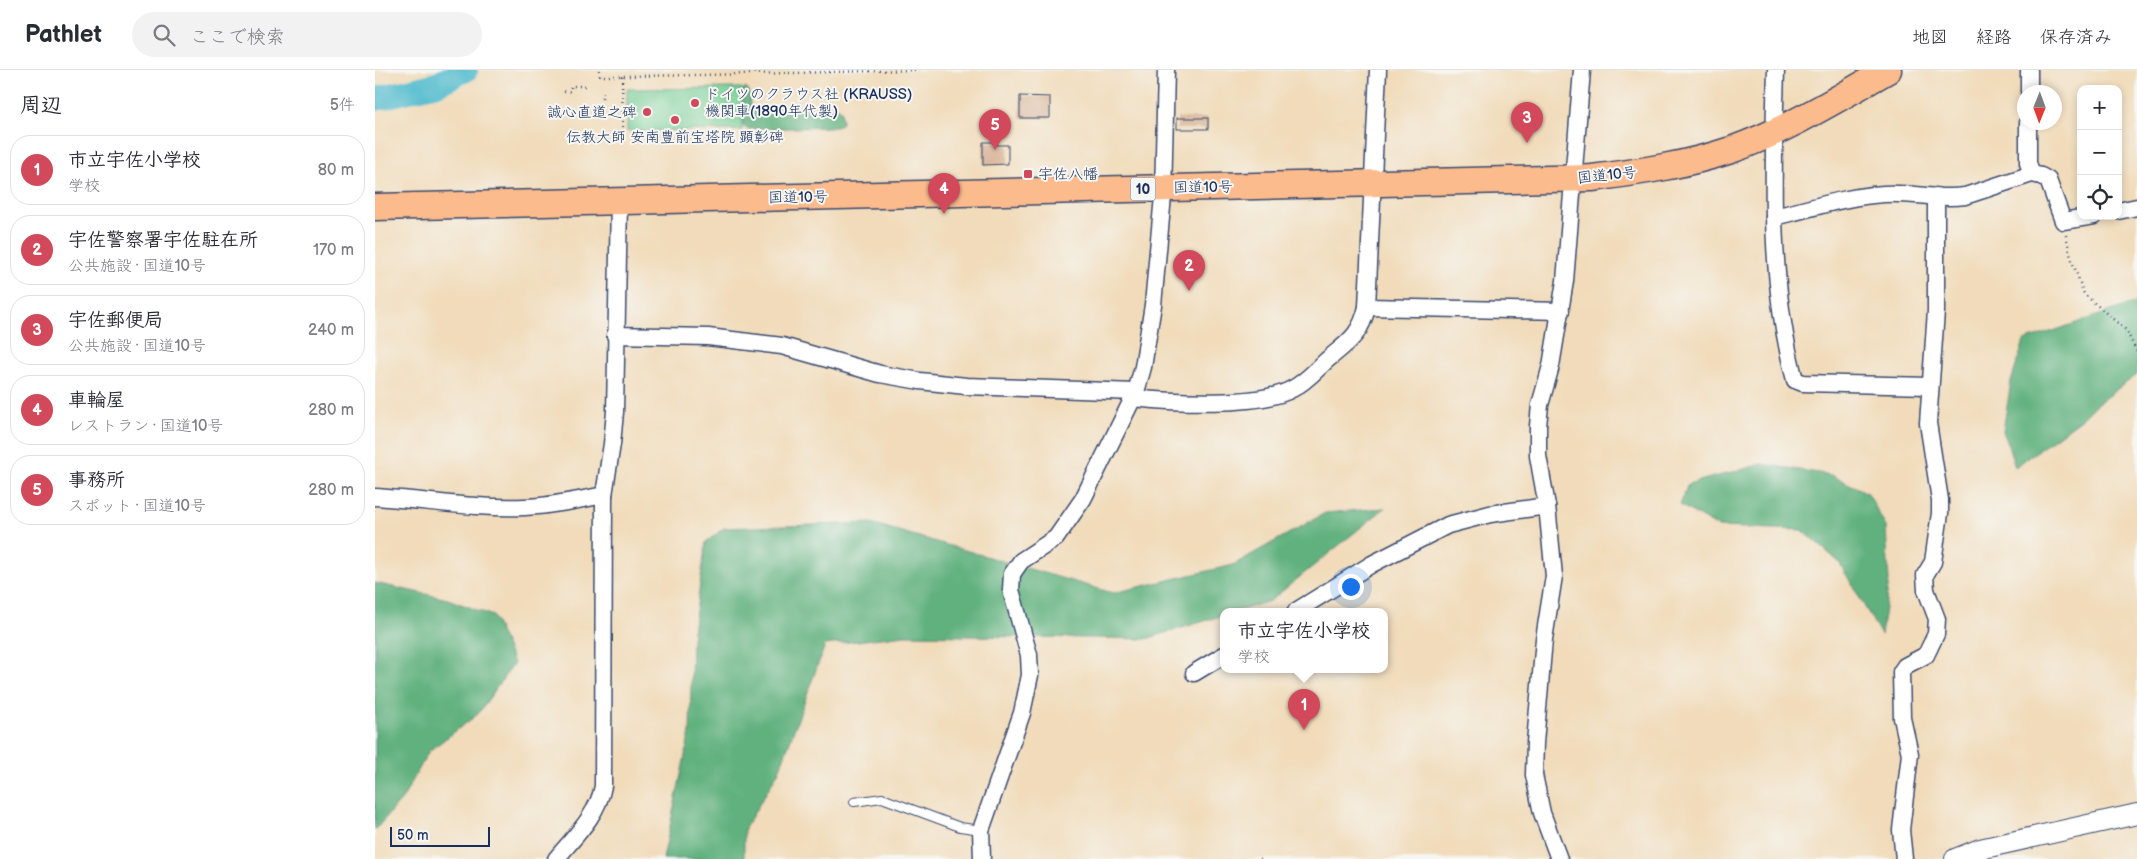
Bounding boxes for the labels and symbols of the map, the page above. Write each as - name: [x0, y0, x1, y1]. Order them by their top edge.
- place label: ドイツのクラウス社 (KRAUSS) 機関車(1890年代製): [705, 85, 912, 121]
- north arrow: [2017, 85, 2062, 130]
- marker: ドイツのクラウス社 (KRAUSS) 機関車(1890年代製): [689, 97, 701, 109]
- pin: 3: [1511, 102, 1543, 143]
- place label: 誠心直道之碑: [547, 103, 637, 122]
- marker: 誠心直道之碑: [641, 106, 653, 118]
- pin: 5: [979, 109, 1011, 150]
- marker: 伝教大師 安南豊前宝塔院 顕彰碑: [669, 114, 681, 126]
- place label: 伝教大師 安南豊前宝塔院 顕彰碑: [566, 128, 784, 147]
- street label: 国道10号: [1576, 163, 1638, 188]
- place label: 宇佐八幡: [1038, 165, 1098, 184]
- marker: 宇佐八幡: [1022, 168, 1034, 180]
- pin: 4: [928, 173, 960, 214]
- street label: 国道10号: [1173, 177, 1233, 198]
- road number: 10: [1131, 178, 1155, 200]
- street label: 国道10号: [768, 187, 828, 208]
- pin: 2: [1173, 250, 1205, 291]
- your location: [1338, 574, 1364, 600]
- pin: 1: [1288, 689, 1320, 730]
- scale bar: [390, 824, 490, 847]

